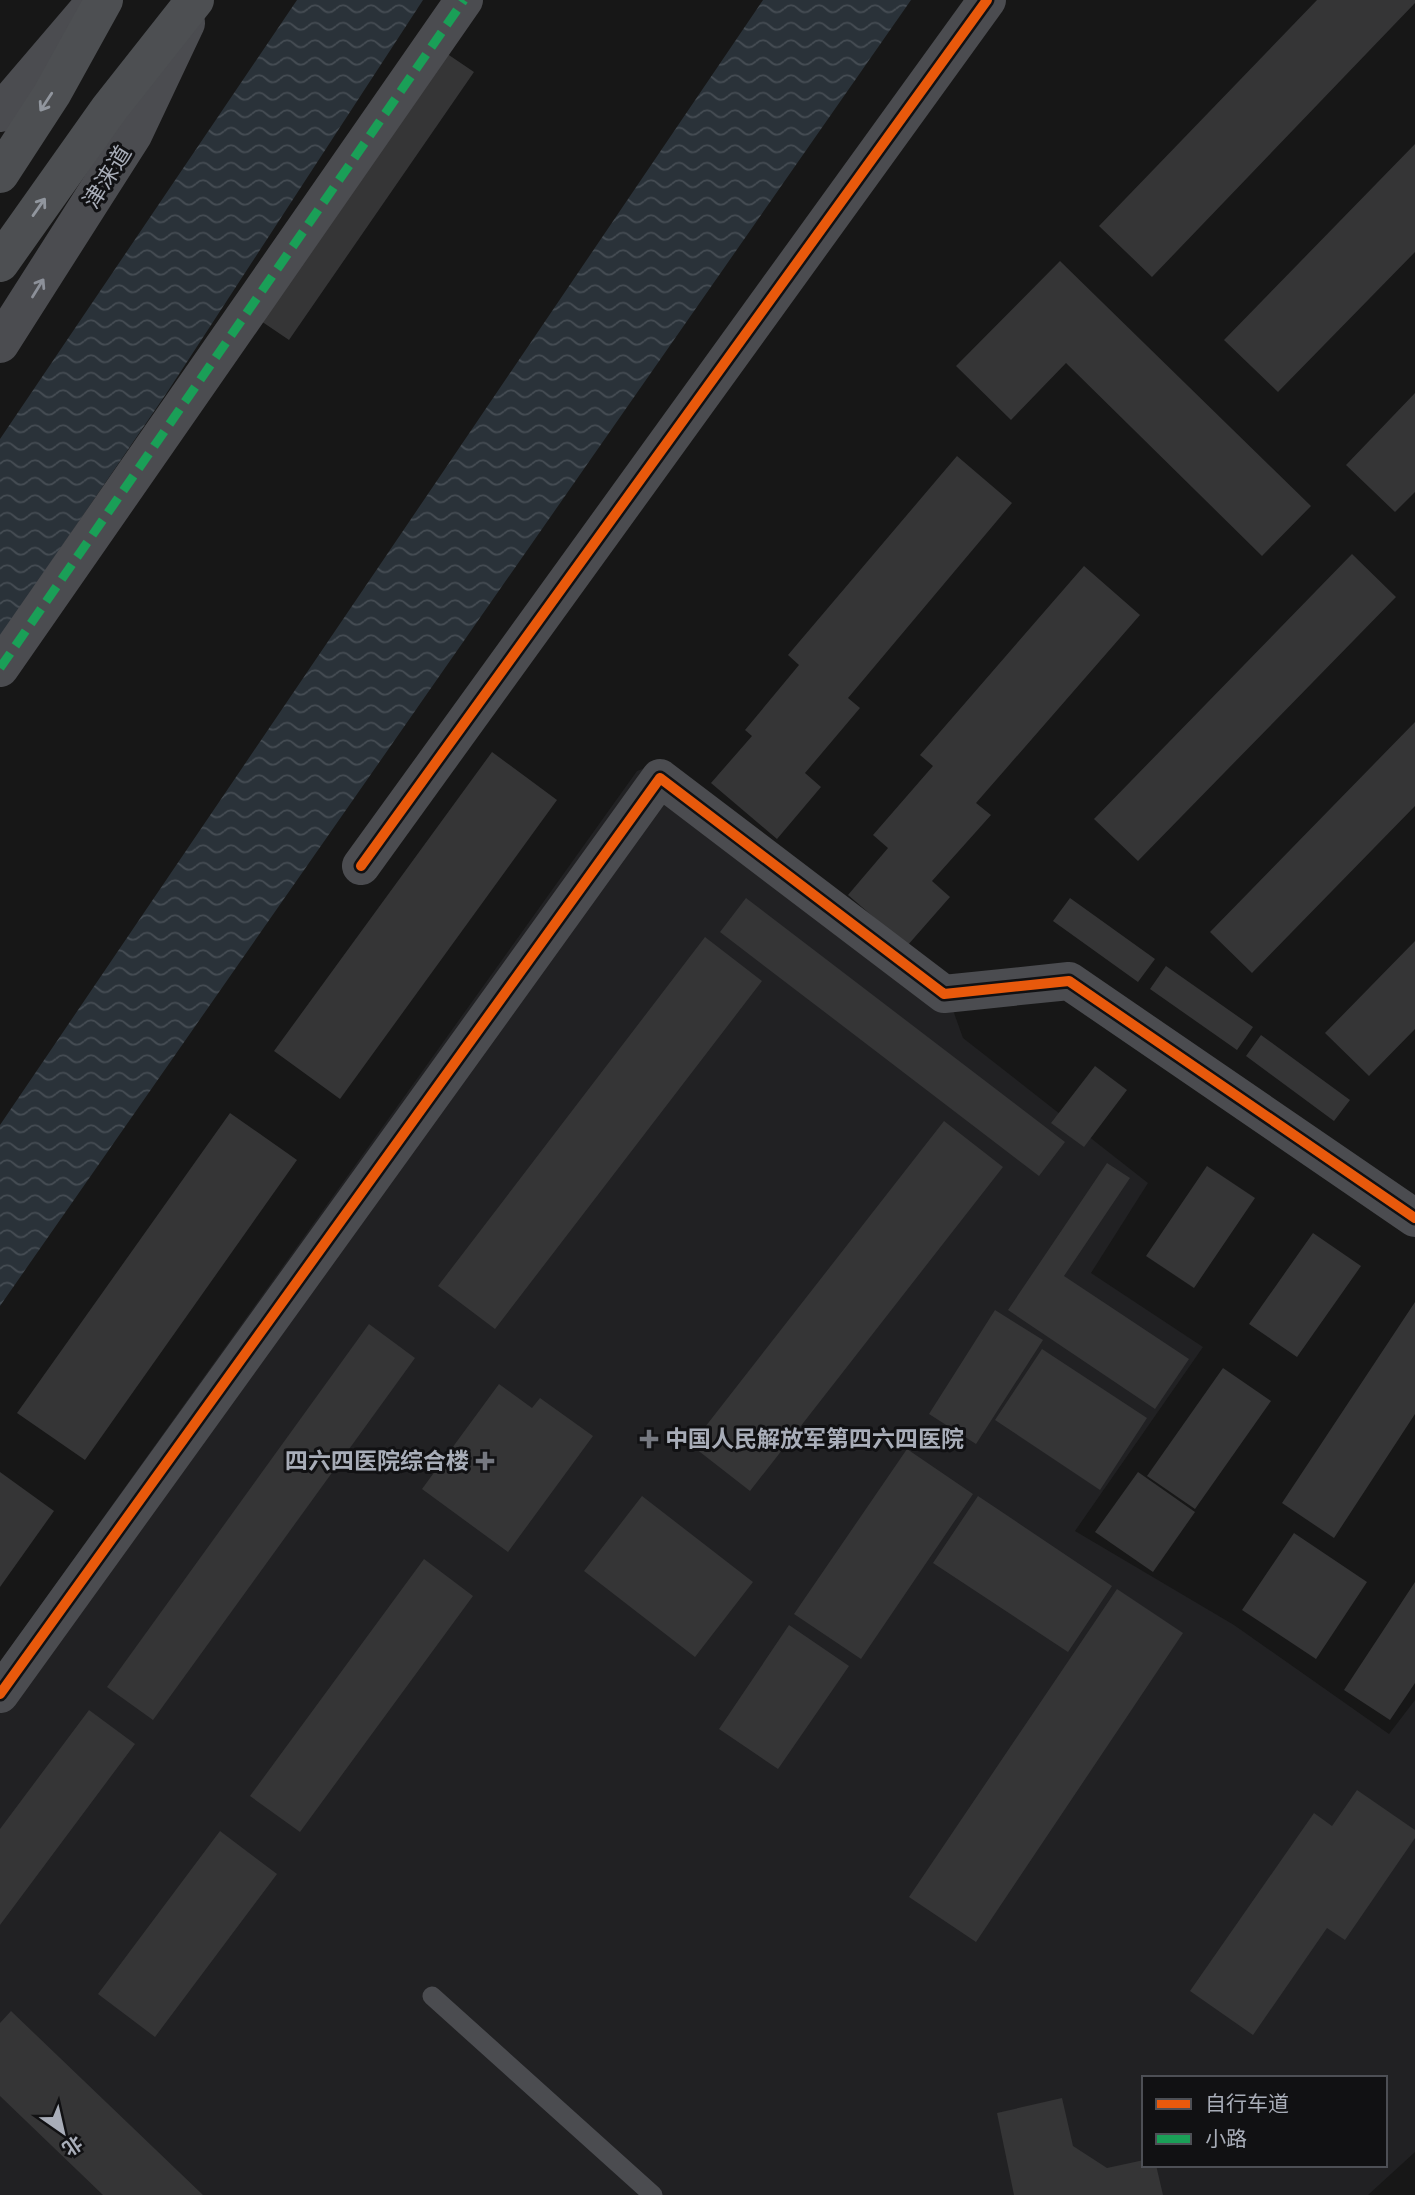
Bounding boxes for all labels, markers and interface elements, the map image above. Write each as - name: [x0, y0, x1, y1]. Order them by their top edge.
- one-way arrow: [39, 92, 53, 112]
- street label: 津涞道: [77, 140, 137, 214]
- one-way arrow: [32, 198, 46, 217]
- one-way arrow: [31, 278, 45, 298]
- place label: 中国人民解放军第四六四医院: [665, 1425, 964, 1453]
- marker: 中国人民解放军第四六四医院: [639, 1429, 659, 1449]
- place label: 四六四医院综合楼: [285, 1447, 469, 1475]
- marker: 四六四医院综合楼: [475, 1451, 495, 1471]
- legend: [1142, 2076, 1387, 2167]
- text: 自行车道: [1205, 2091, 1289, 2116]
- north arrow: [28, 2097, 98, 2167]
- text: 小路: [1205, 2126, 1247, 2151]
- text: 北: [58, 2131, 87, 2161]

